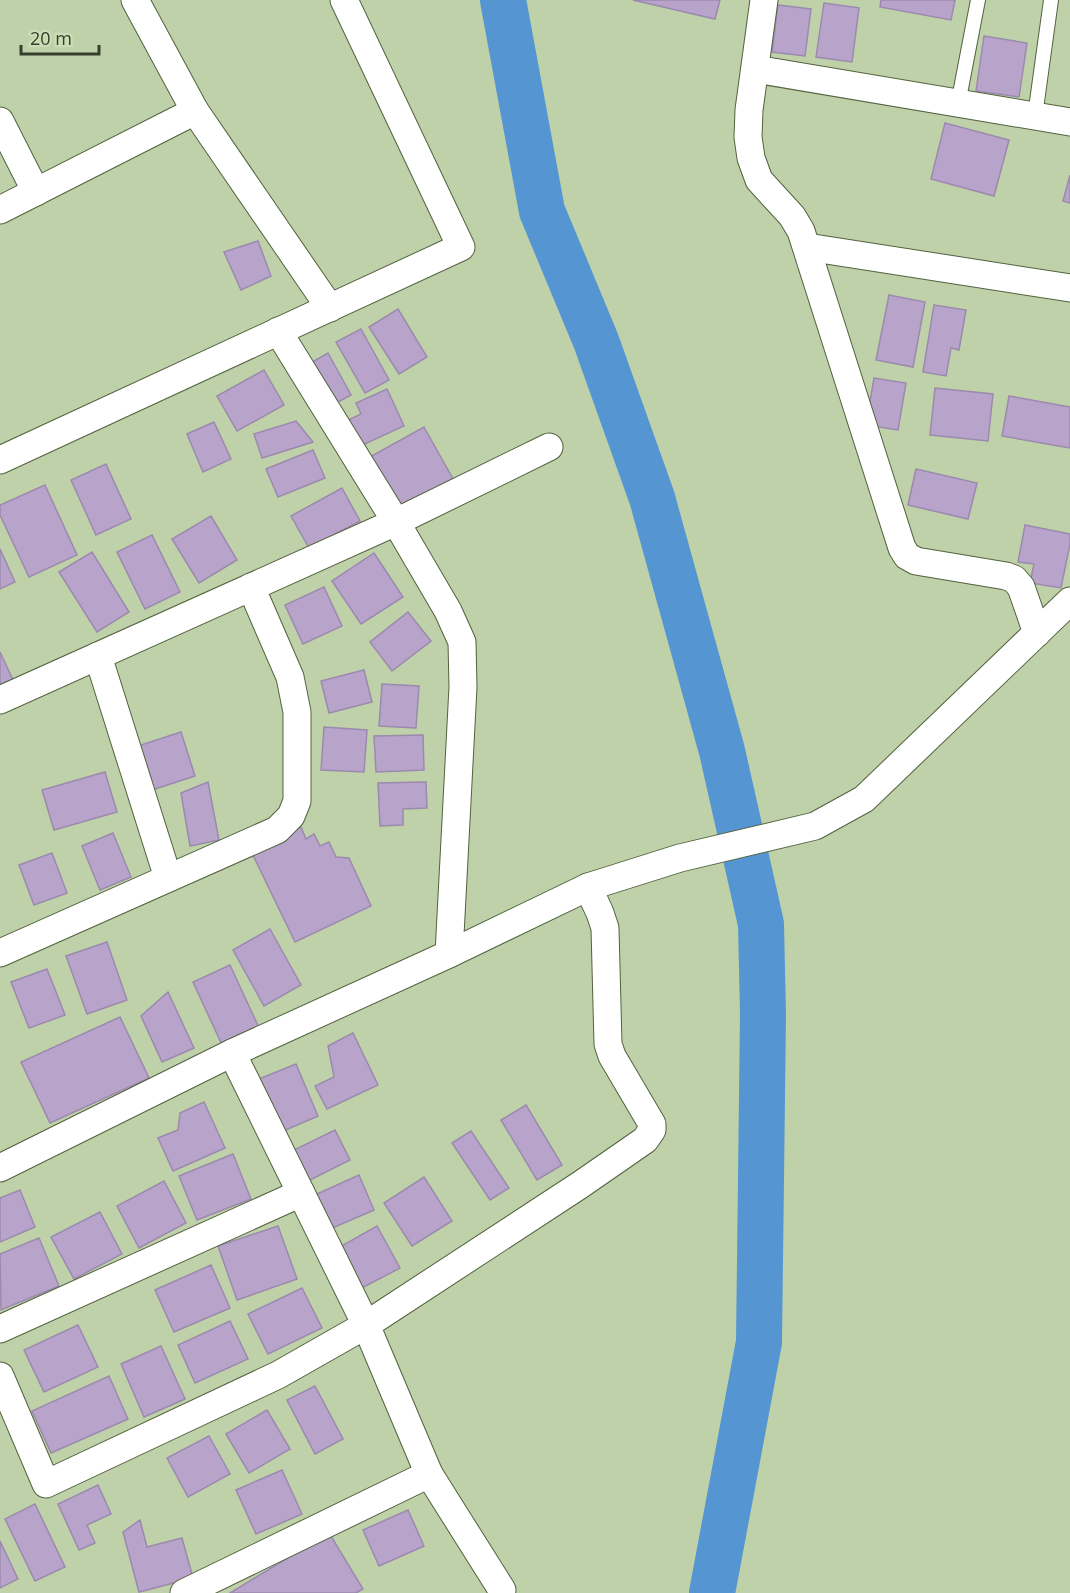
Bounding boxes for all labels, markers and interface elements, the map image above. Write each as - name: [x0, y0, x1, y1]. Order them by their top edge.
- scale bar: [21, 18, 99, 56]
- text: 20 m: [30, 26, 72, 50]

